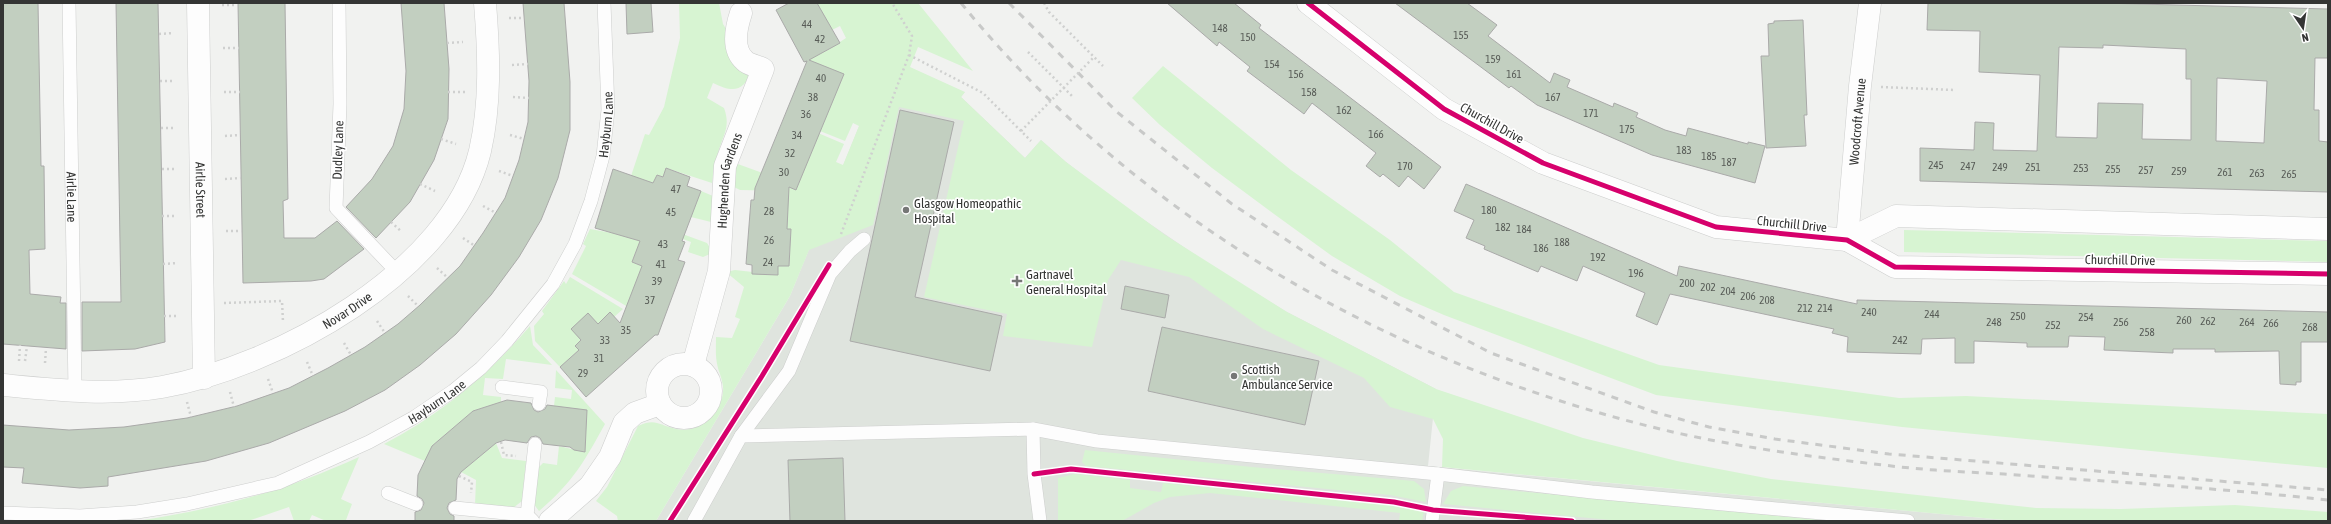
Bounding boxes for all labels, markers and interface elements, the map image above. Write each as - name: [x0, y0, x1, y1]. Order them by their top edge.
- north arrow: [2283, 8, 2323, 48]
- house number: 44: [802, 18, 812, 30]
- house number: 148: [1212, 22, 1228, 34]
- house number: 155: [1453, 29, 1469, 41]
- house number: 150: [1240, 31, 1256, 43]
- text: N: [2301, 31, 2310, 44]
- house number: 42: [815, 33, 825, 45]
- house number: 159: [1485, 53, 1501, 65]
- house number: 154: [1264, 58, 1280, 70]
- house number: 156: [1288, 68, 1304, 80]
- house number: 161: [1506, 68, 1522, 80]
- house number: 40: [816, 72, 826, 84]
- street label: Woodcroft Avenue: [1846, 77, 1868, 166]
- house number: 158: [1301, 86, 1317, 98]
- street label: Hayburn Lane: [595, 91, 615, 159]
- house number: 38: [808, 91, 818, 103]
- house number: 167: [1545, 91, 1561, 103]
- street label: Churchill Drive: [1458, 99, 1526, 147]
- house number: 162: [1336, 104, 1352, 116]
- house number: 171: [1583, 107, 1599, 119]
- house number: 36: [801, 108, 811, 120]
- street label: Dudley Lane: [329, 120, 347, 180]
- house number: 175: [1619, 123, 1635, 135]
- house number: 166: [1368, 128, 1384, 140]
- house number: 34: [792, 129, 802, 141]
- street label: Hughenden Gardens: [714, 130, 745, 229]
- house number: 183: [1676, 144, 1692, 156]
- house number: 32: [785, 147, 795, 159]
- house number: 185: [1701, 150, 1717, 162]
- house number: 187: [1721, 156, 1737, 168]
- house number: 245: [1928, 159, 1944, 171]
- house number: 170: [1397, 160, 1413, 172]
- house number: 247: [1960, 160, 1976, 172]
- house number: 249: [1992, 161, 2008, 173]
- house number: 251: [2025, 161, 2041, 173]
- street label: Airlie Street: [193, 162, 209, 218]
- house number: 253: [2073, 162, 2089, 174]
- house number: 255: [2105, 163, 2121, 175]
- house number: 257: [2138, 164, 2154, 176]
- house number: 259: [2171, 165, 2187, 177]
- house number: 30: [779, 166, 789, 178]
- house number: 261: [2217, 166, 2233, 178]
- house number: 263: [2249, 167, 2265, 179]
- house number: 265: [2281, 168, 2297, 180]
- street label: Airlie Lane: [64, 172, 80, 223]
- house number: 47: [671, 183, 681, 195]
- place label: Glasgow Homeopathic Hospital: [914, 196, 1021, 226]
- house number: 180: [1481, 204, 1497, 216]
- house number: 28: [764, 205, 774, 217]
- marker: Glasgow Homeopathic Hospital: [901, 205, 911, 215]
- house number: 45: [666, 206, 676, 218]
- street label: Churchill Drive: [1756, 213, 1828, 235]
- house number: 182: [1495, 221, 1511, 233]
- house number: 184: [1516, 223, 1532, 235]
- house number: 26: [764, 234, 774, 246]
- house number: 188: [1554, 236, 1570, 248]
- house number: 43: [658, 238, 668, 250]
- house number: 186: [1533, 242, 1549, 254]
- house number: 192: [1590, 251, 1606, 263]
- street label: Churchill Drive: [2085, 252, 2155, 268]
- house number: 24: [763, 256, 773, 268]
- house number: 41: [656, 258, 666, 270]
- place label: Gartnavel General Hospital: [1026, 267, 1107, 297]
- house number: 196: [1628, 267, 1644, 279]
- house number: 39: [652, 275, 662, 287]
- marker: Gartnavel General Hospital: [1011, 275, 1023, 287]
- house number: 200: [1679, 277, 1695, 289]
- house number: 202: [1700, 281, 1716, 293]
- house number: 204: [1720, 285, 1736, 297]
- street label: Novar Drive: [320, 289, 375, 332]
- house number: 206: [1740, 290, 1756, 302]
- house number: 37: [645, 294, 655, 306]
- house number: 208: [1759, 294, 1775, 306]
- house number: 212: [1797, 302, 1813, 314]
- house number: 214: [1817, 302, 1833, 314]
- house number: 240: [1861, 306, 1877, 318]
- house number: 244: [1924, 308, 1940, 320]
- house number: 250: [2010, 310, 2026, 322]
- house number: 254: [2078, 311, 2094, 323]
- house number: 260: [2176, 314, 2192, 326]
- house number: 262: [2200, 315, 2216, 327]
- house number: 248: [1986, 316, 2002, 328]
- house number: 256: [2113, 316, 2129, 328]
- house number: 264: [2239, 316, 2255, 328]
- house number: 266: [2263, 317, 2279, 329]
- house number: 252: [2045, 319, 2061, 331]
- house number: 268: [2302, 321, 2318, 333]
- house number: 35: [621, 324, 631, 336]
- house number: 258: [2139, 326, 2155, 338]
- house number: 33: [600, 334, 610, 346]
- house number: 242: [1892, 334, 1908, 346]
- house number: 31: [594, 352, 604, 364]
- place label: Scottish Ambulance Service: [1242, 362, 1333, 392]
- house number: 29: [578, 367, 588, 379]
- marker: Scottish Ambulance Service: [1229, 371, 1239, 381]
- street label: Hayburn Lane: [405, 376, 469, 427]

